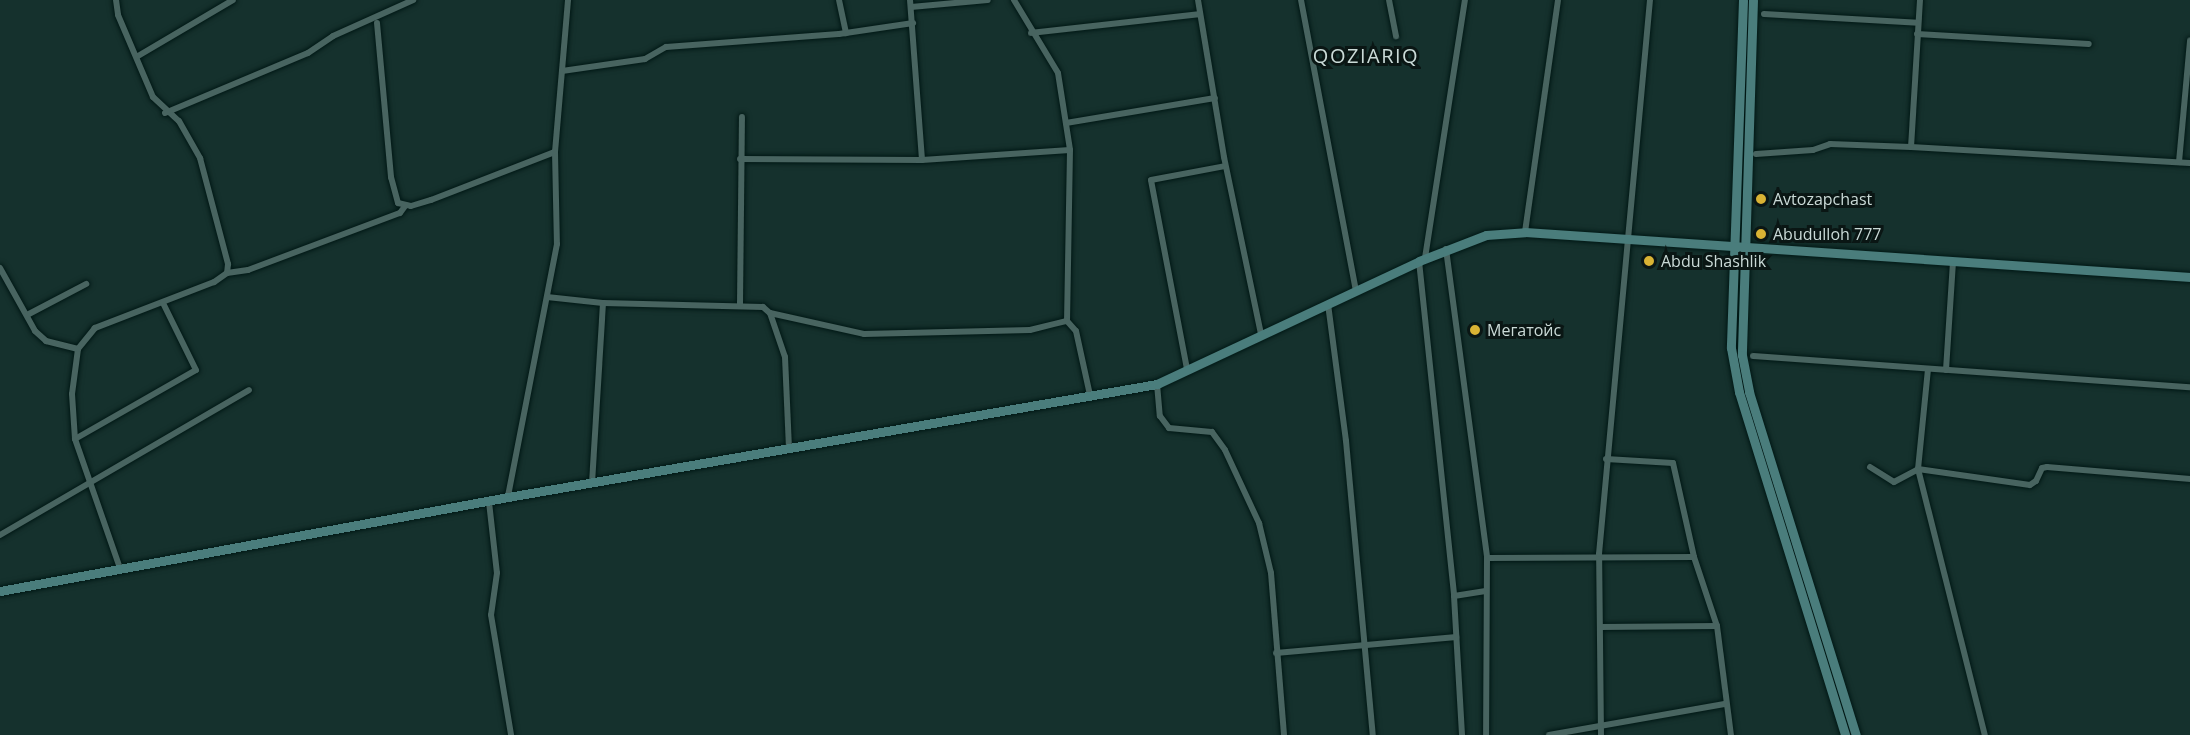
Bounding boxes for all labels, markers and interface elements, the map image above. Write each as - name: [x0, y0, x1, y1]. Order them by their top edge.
- district label: QOZIARIQ: [1313, 43, 1419, 67]
- place label: Avtozapchast: [1773, 189, 1872, 209]
- marker: Avtozapchast: [1754, 192, 1768, 206]
- place label: Abudulloh 777: [1773, 224, 1881, 244]
- marker: Abudulloh 777: [1754, 227, 1768, 241]
- place label: Abdu Shashlik: [1661, 251, 1766, 271]
- marker: Abdu Shashlik: [1642, 254, 1656, 268]
- place label: Мегатойс: [1487, 320, 1561, 340]
- marker: Мегатойс: [1468, 323, 1482, 337]

